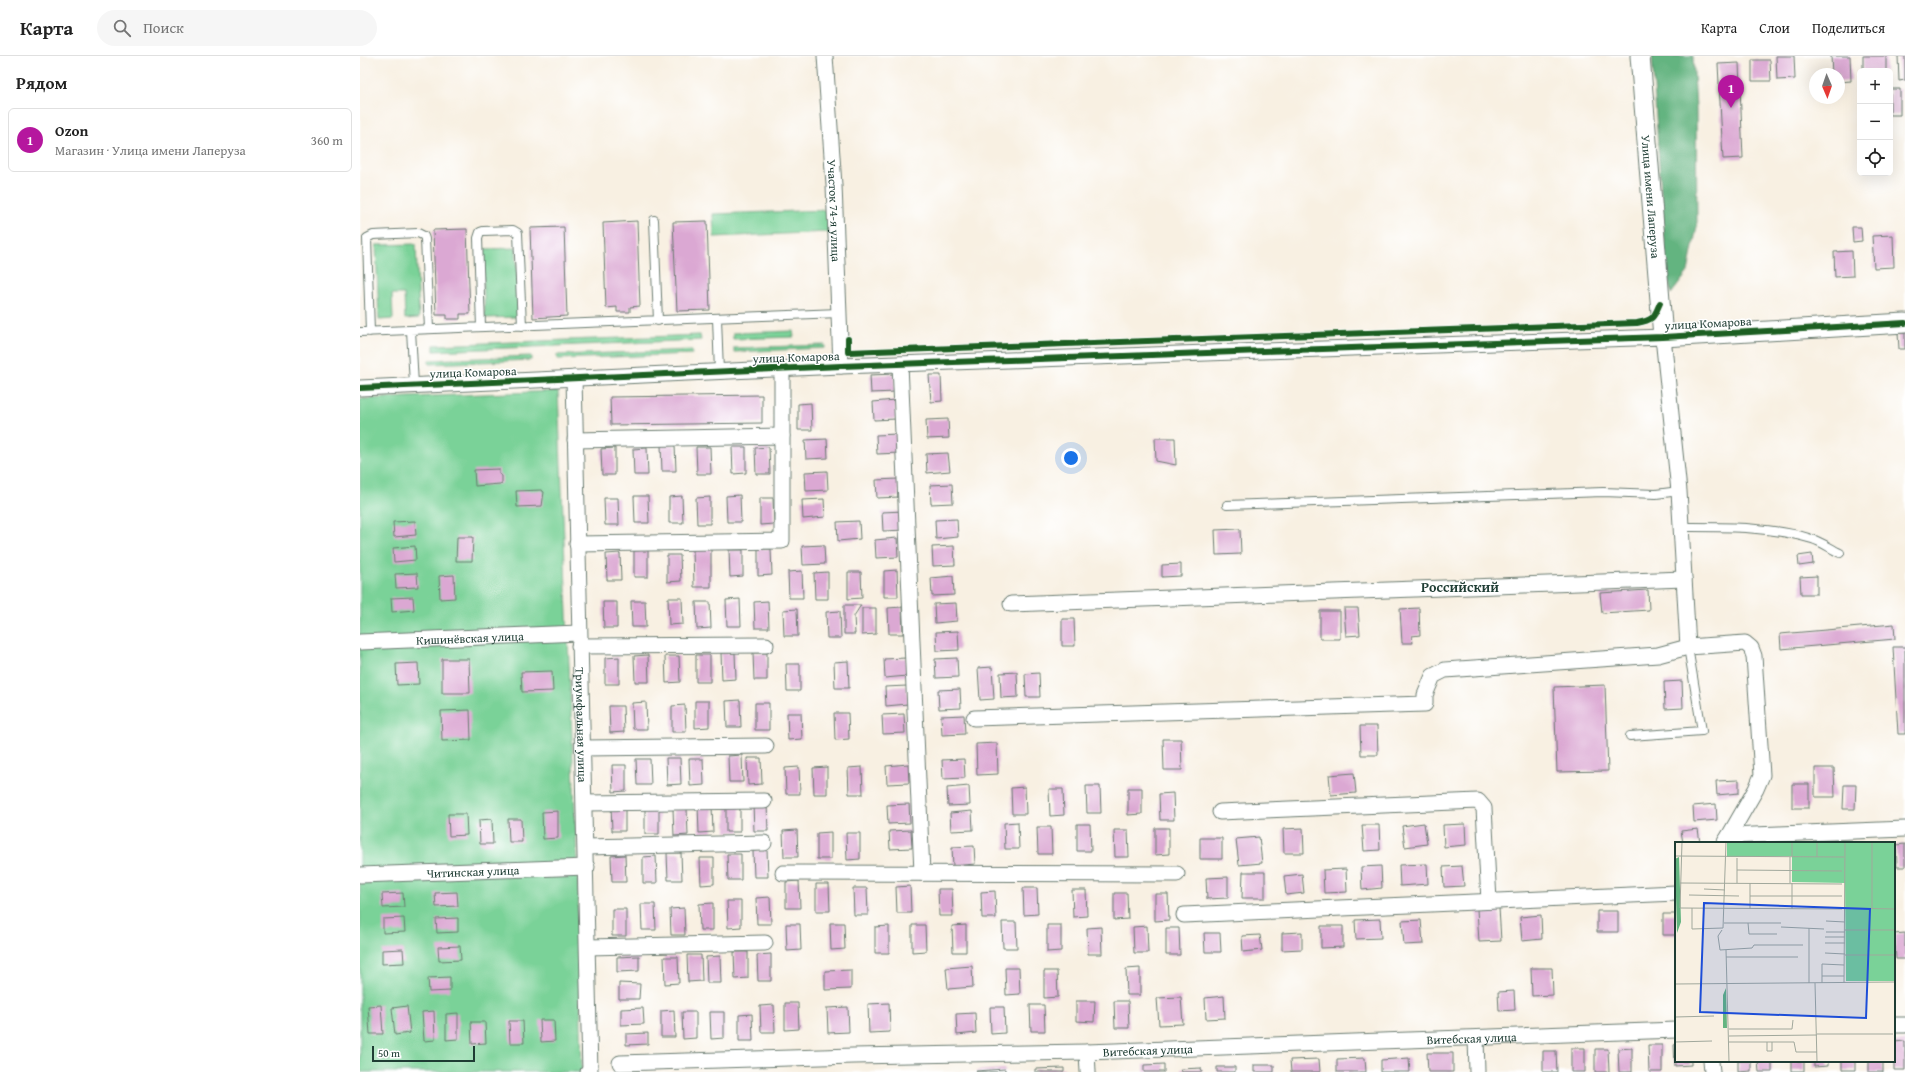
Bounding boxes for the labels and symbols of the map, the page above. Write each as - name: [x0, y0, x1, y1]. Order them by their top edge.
- north arrow: [1809, 68, 1845, 104]
- pin: 1: [1718, 75, 1744, 108]
- street label: Улица имени Лаперуза: [1638, 134, 1665, 259]
- street label: Участок 74-я улица: [824, 159, 845, 262]
- street label: улица Комарова: [1663, 312, 1752, 334]
- street label: улица Комарова: [751, 347, 840, 367]
- street label: улица Комарова: [428, 362, 517, 382]
- your location: [1061, 448, 1081, 468]
- district label: Российский: [1421, 577, 1499, 597]
- street label: Кишинёвская улица: [416, 627, 524, 648]
- street label: Триумфальная улица: [572, 667, 592, 783]
- inset map: [1675, 842, 1895, 1062]
- street label: Читинская улица: [426, 861, 520, 881]
- street label: Витебская улица: [1426, 1027, 1517, 1048]
- street label: Витебская улица: [1103, 1040, 1193, 1060]
- scale bar: [372, 1044, 475, 1063]

